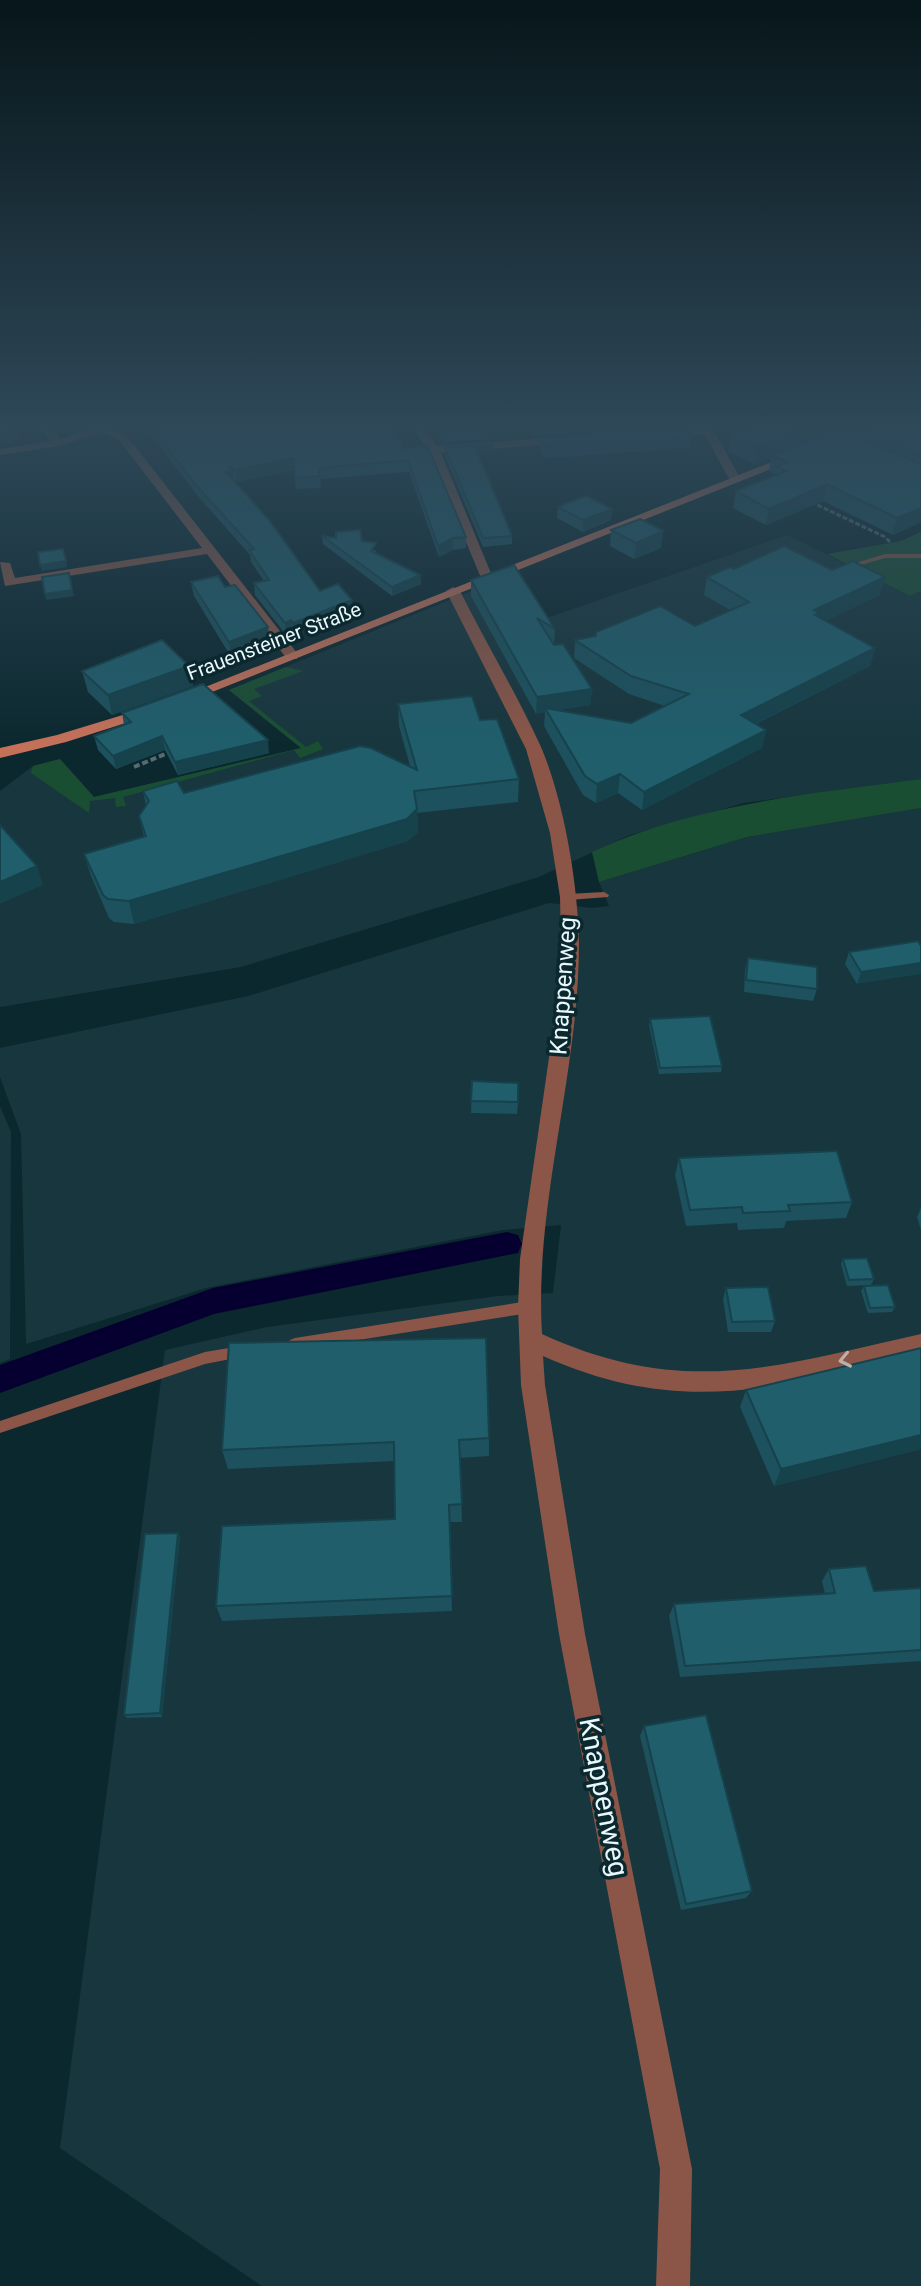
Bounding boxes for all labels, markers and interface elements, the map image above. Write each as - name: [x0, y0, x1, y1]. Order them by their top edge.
- street label: Frauensteiner Straße: [184, 597, 364, 685]
- street label: Knappenweg: [544, 916, 582, 1056]
- one-way arrow: [838, 1351, 852, 1368]
- street label: Knappenweg: [572, 1715, 636, 1879]

